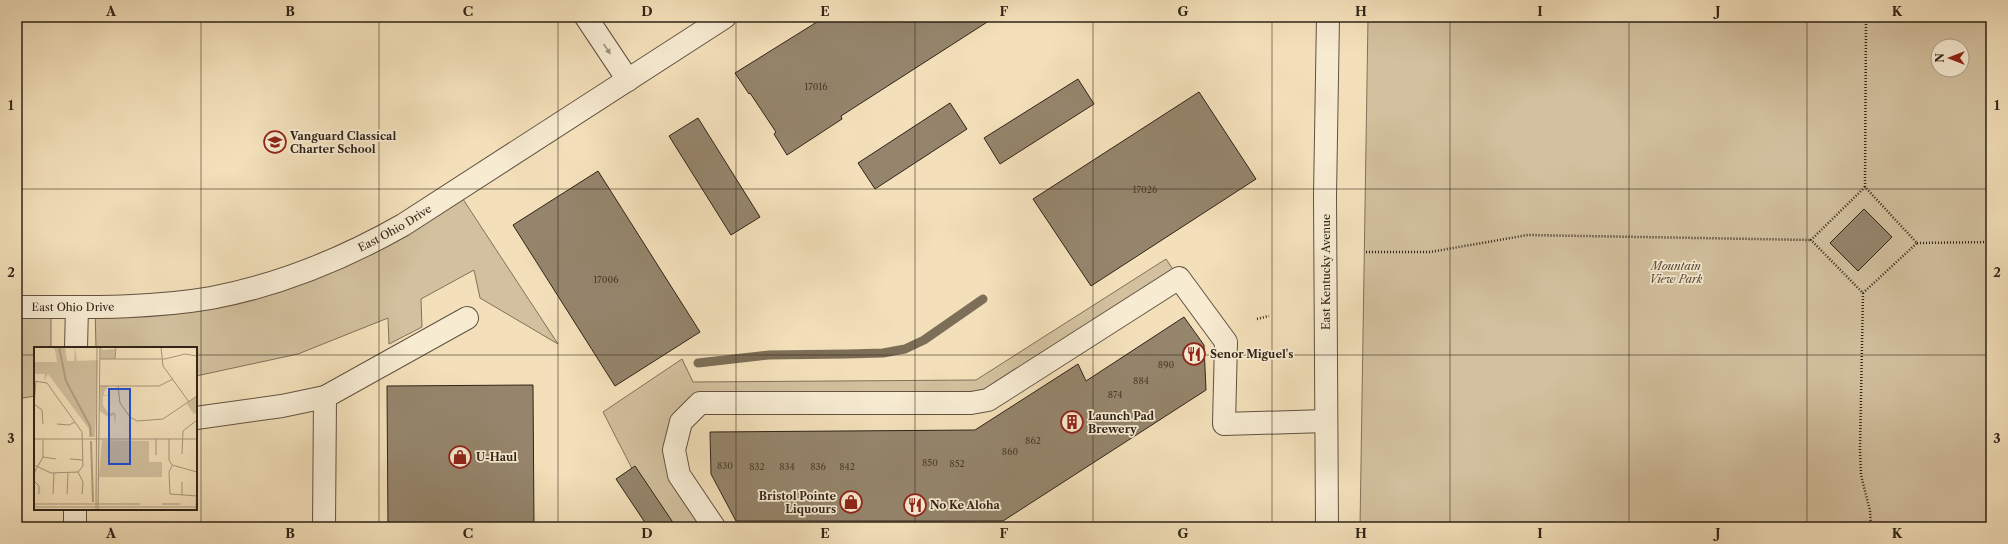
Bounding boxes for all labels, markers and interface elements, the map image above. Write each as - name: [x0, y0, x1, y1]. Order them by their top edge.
- text: A: [105, 3, 117, 19]
- text: B: [285, 3, 295, 19]
- text: C: [463, 3, 473, 19]
- text: D: [641, 3, 653, 19]
- text: E: [820, 3, 830, 19]
- text: F: [1000, 3, 1009, 19]
- text: G: [1177, 3, 1189, 19]
- text: H: [1355, 3, 1367, 19]
- text: I: [1537, 3, 1543, 19]
- text: J: [1713, 3, 1721, 19]
- text: K: [1892, 3, 1903, 19]
- north arrow: [1930, 38, 1970, 78]
- one-way arrow: [603, 43, 611, 54]
- text: N: [1933, 53, 1947, 63]
- house number: 17016: [805, 81, 827, 92]
- text: 1: [8, 97, 14, 113]
- text: 1: [1994, 97, 2000, 113]
- school or university icon: Vanguard Classical Charter School: [262, 129, 288, 155]
- place label: Vanguard Classical Charter School: [289, 129, 396, 156]
- house number: 17026: [1133, 184, 1157, 195]
- street label: East Ohio Drive: [356, 201, 434, 255]
- street label: East Kentucky Avenue: [1319, 214, 1333, 330]
- park label: Mountain View Park: [1649, 259, 1703, 286]
- text: 2: [7, 264, 15, 280]
- text: 2: [1993, 264, 2001, 280]
- house number: 17006: [594, 274, 618, 285]
- street label: East Ohio Drive: [32, 300, 114, 314]
- restaurant icon: Senor Miguel's: [1181, 341, 1207, 367]
- inset map: [34, 347, 197, 510]
- place label: Senor Miguel's: [1210, 347, 1293, 361]
- house number: 890: [1158, 359, 1174, 370]
- house number: 884: [1133, 375, 1149, 386]
- house number: 874: [1108, 389, 1122, 400]
- building icon: Launch Pad Brewery: [1059, 409, 1085, 435]
- place label: Launch Pad Brewery: [1088, 409, 1155, 436]
- text: 3: [7, 430, 15, 446]
- text: 3: [1993, 430, 2001, 446]
- house number: 862: [1025, 435, 1041, 446]
- shop icon: U-Haul: [447, 444, 473, 470]
- house number: 860: [1002, 446, 1018, 457]
- place label: U-Haul: [476, 450, 517, 464]
- house number: 850: [922, 457, 938, 468]
- house number: 852: [949, 458, 965, 469]
- house number: 830: [717, 460, 733, 471]
- house number: 832: [749, 461, 765, 472]
- house number: 834: [779, 461, 795, 472]
- house number: 836: [810, 461, 826, 472]
- house number: 842: [839, 461, 855, 472]
- place label: Bristol Pointe Liquours: [759, 489, 836, 516]
- shop icon: Bristol Pointe Liquours: [838, 489, 864, 515]
- restaurant icon: No Ke Aloha: [902, 492, 928, 518]
- place label: No Ke Aloha: [930, 498, 1000, 512]
- text: A: [105, 525, 117, 541]
- text: B: [285, 525, 295, 541]
- text: C: [463, 525, 473, 541]
- text: D: [641, 525, 653, 541]
- text: E: [820, 525, 830, 541]
- text: F: [1000, 525, 1009, 541]
- text: G: [1177, 525, 1189, 541]
- text: H: [1355, 525, 1367, 541]
- text: I: [1537, 525, 1543, 541]
- text: J: [1713, 525, 1721, 541]
- text: K: [1892, 525, 1903, 541]

